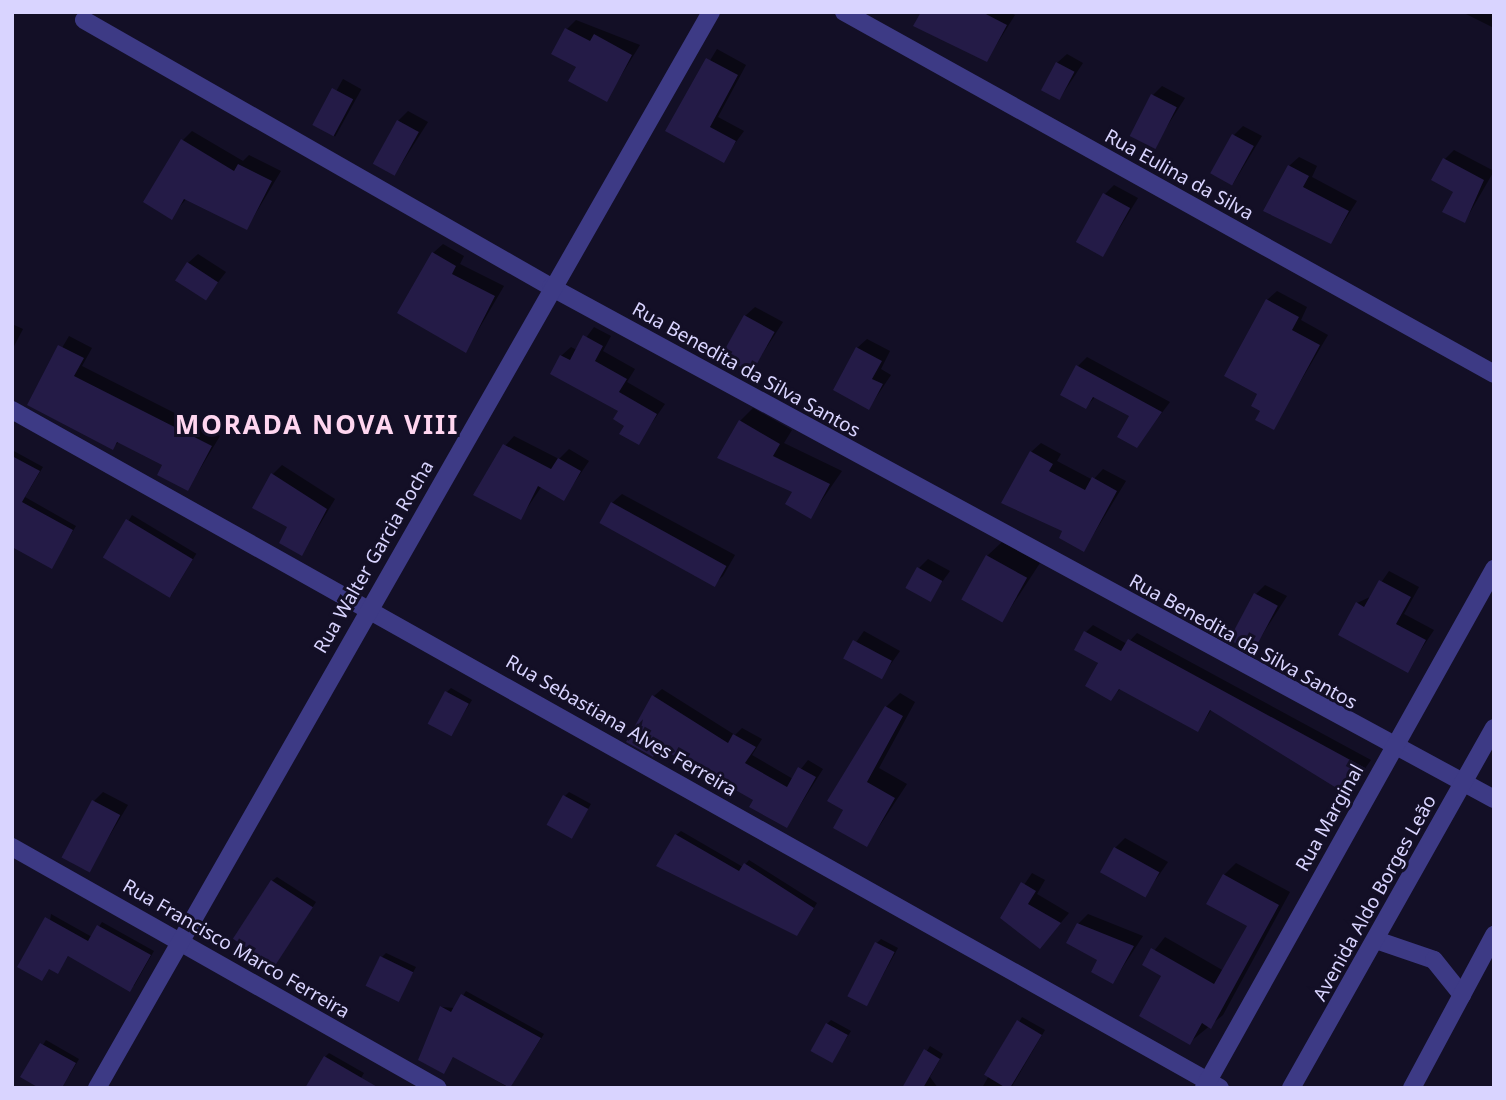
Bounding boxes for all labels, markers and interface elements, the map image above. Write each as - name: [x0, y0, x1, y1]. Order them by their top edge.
- street label: Rua Eulina da Silva: [1101, 125, 1257, 225]
- street label: Rua Benedita da Silva Santos: [628, 298, 864, 442]
- district label: MORADA NOVA VIII: [177, 409, 457, 441]
- street label: Rua Walter Garcia Rocha: [309, 457, 439, 657]
- street label: Rua Benedita da Silva Santos: [1125, 570, 1361, 714]
- street label: Rua Sebastiana Alves Ferreira: [502, 650, 740, 802]
- street label: Rua Marginal: [1291, 761, 1369, 875]
- street label: Avenida Aldo Borges Leão: [1309, 791, 1441, 1005]
- street label: Rua Francisco Marco Ferreira: [119, 875, 353, 1023]

